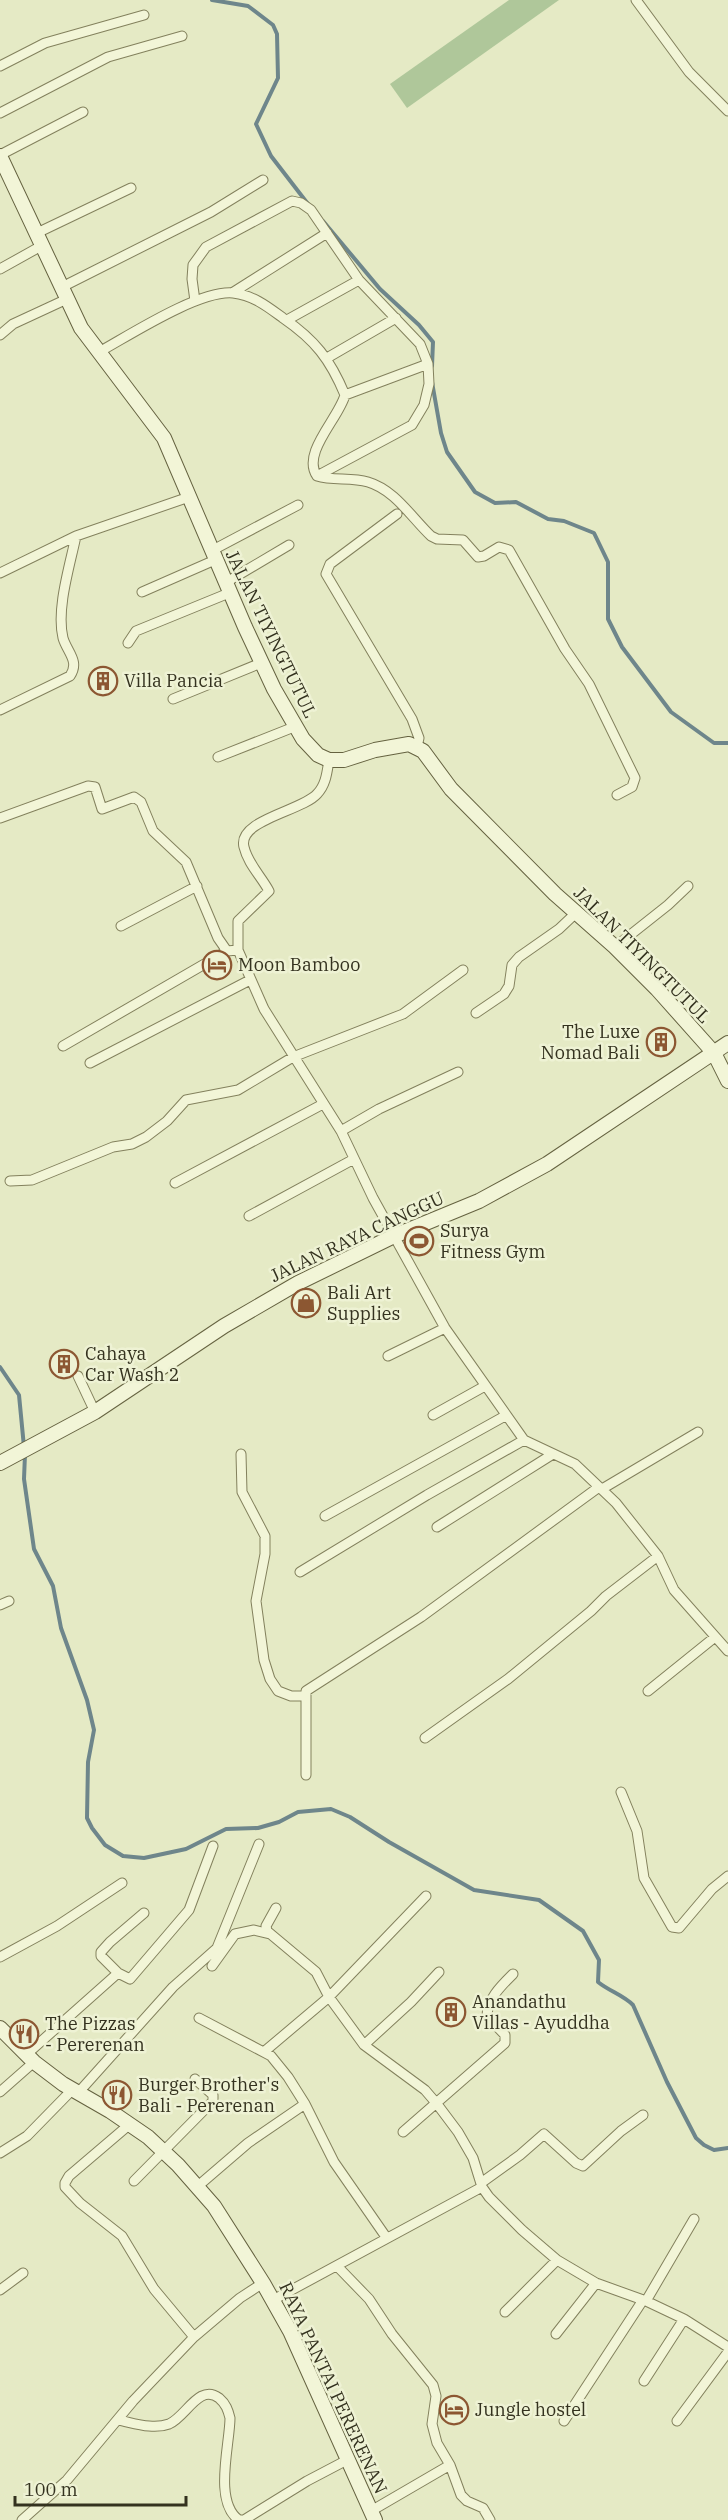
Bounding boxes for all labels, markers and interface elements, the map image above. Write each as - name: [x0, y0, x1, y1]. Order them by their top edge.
- street label: JALAN TIYINGTUTUL: [221, 546, 322, 722]
- building icon: Villa Pancia: [87, 665, 119, 697]
- place label: Villa Pancia: [124, 669, 223, 692]
- street label: JALAN TIYINGTUTUL: [569, 881, 716, 1028]
- hotel icon: Moon Bamboo: [201, 949, 233, 981]
- place label: Moon Bamboo: [238, 953, 360, 976]
- place label: The Luxe Nomad Bali: [541, 1020, 640, 1064]
- building icon: The Luxe Nomad Bali: [645, 1026, 677, 1058]
- street label: JALAN RAYA CANGGU: [266, 1186, 447, 1287]
- place label: Surya Fitness Gym: [440, 1219, 545, 1263]
- sports icon: Surya Fitness Gym: [403, 1225, 435, 1257]
- place label: Bali Art Supplies: [327, 1281, 400, 1325]
- shop icon: Bali Art Supplies: [290, 1287, 322, 1319]
- place label: Cahaya Car Wash 2: [85, 1342, 180, 1386]
- building icon: Cahaya Car Wash 2: [48, 1348, 80, 1380]
- place label: Anandathu Villas - Ayuddha: [472, 1990, 610, 2034]
- building icon: Anandathu Villas - Ayuddha: [435, 1996, 467, 2028]
- place label: The Pizzas - Pererenan: [45, 2012, 145, 2056]
- restaurant icon: The Pizzas - Pererenan: [8, 2018, 40, 2050]
- place label: Burger Brother's Bali - Pererenan: [138, 2073, 279, 2117]
- restaurant icon: Burger Brother's Bali - Pererenan: [101, 2079, 133, 2111]
- street label: RAYA PANTAI PERERENAN: [274, 2278, 393, 2497]
- hotel icon: Jungle hostel: [438, 2394, 470, 2426]
- place label: Jungle hostel: [475, 2398, 586, 2421]
- scale bar: [15, 2469, 186, 2507]
- text: 100 m: [24, 2478, 78, 2501]

